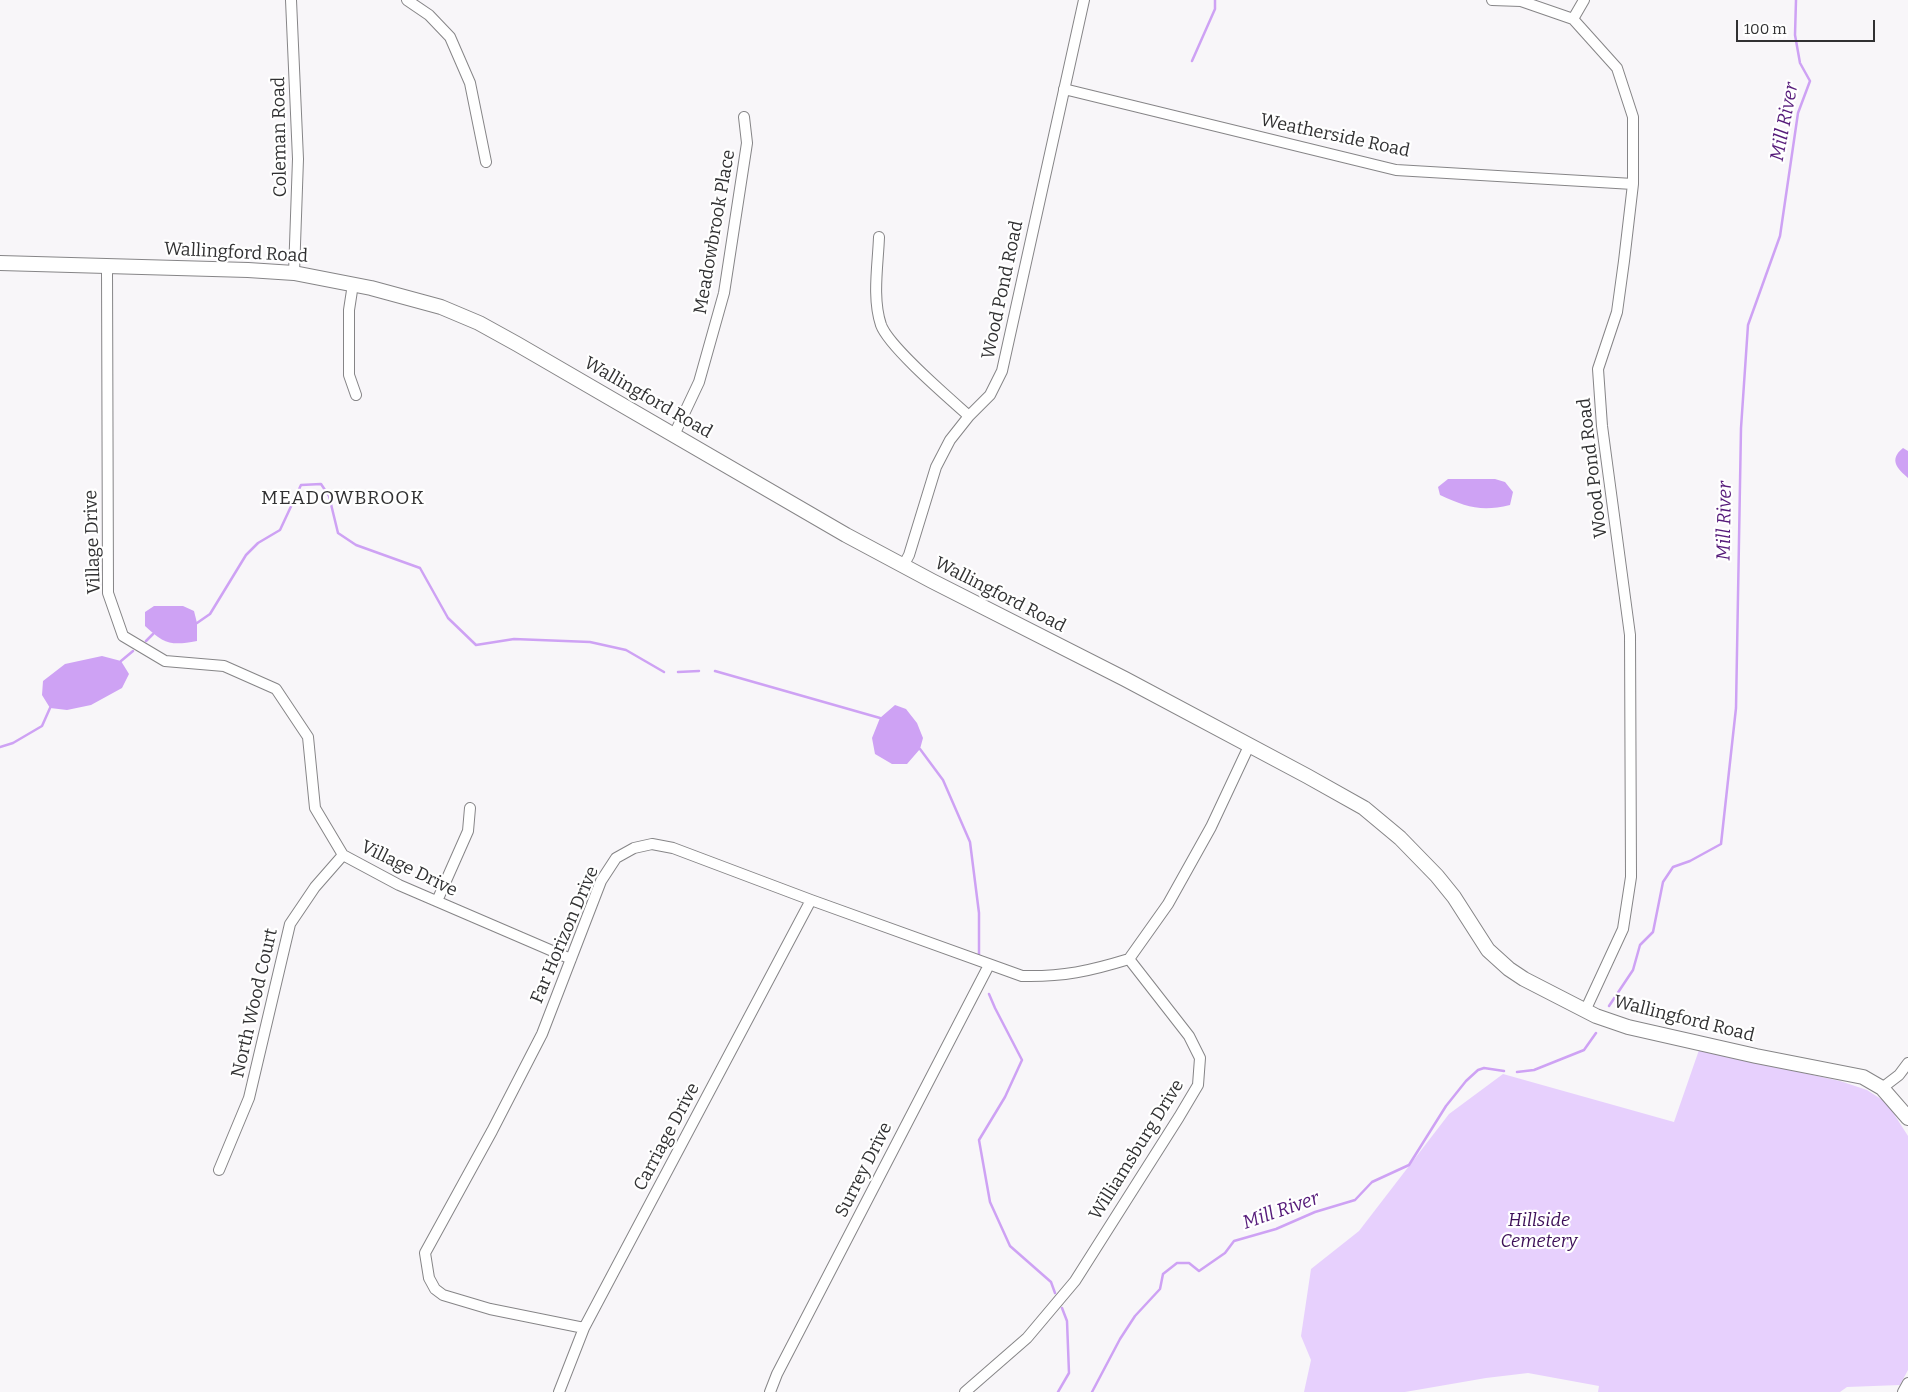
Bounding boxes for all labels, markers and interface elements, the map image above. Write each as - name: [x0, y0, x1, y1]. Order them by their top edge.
- scale bar: [1738, 10, 1877, 42]
- text: 100 m: [1744, 20, 1787, 38]
- street label: Coleman Road: [268, 76, 292, 198]
- water label: Mill River: [1766, 81, 1804, 163]
- street label: Weatherside Road: [1258, 110, 1412, 162]
- street label: Meadowbrook Place: [690, 148, 740, 316]
- street label: Wood Pond Road: [978, 219, 1028, 361]
- street label: Wallingford Road: [163, 238, 309, 268]
- street label: Wallingford Road: [580, 353, 716, 443]
- street label: Wood Pond Road: [1574, 397, 1612, 539]
- water label: Mill River: [1713, 481, 1737, 561]
- district label: MEADOWBROOK: [260, 488, 426, 510]
- street label: Village Drive: [80, 489, 106, 595]
- street label: Wallingford Road: [931, 553, 1069, 637]
- street label: Village Drive: [357, 836, 461, 902]
- street label: Far Horizon Drive: [526, 863, 604, 1007]
- street label: North Wood Court: [227, 926, 283, 1080]
- street label: Wallingford Road: [1611, 991, 1757, 1047]
- street label: Williamsburg Drive: [1085, 1076, 1189, 1224]
- street label: Carriage Drive: [630, 1079, 704, 1195]
- street label: Surrey Drive: [831, 1119, 897, 1221]
- water label: Mill River: [1240, 1187, 1322, 1235]
- park label: Hillside Cemetery: [1501, 1210, 1577, 1252]

